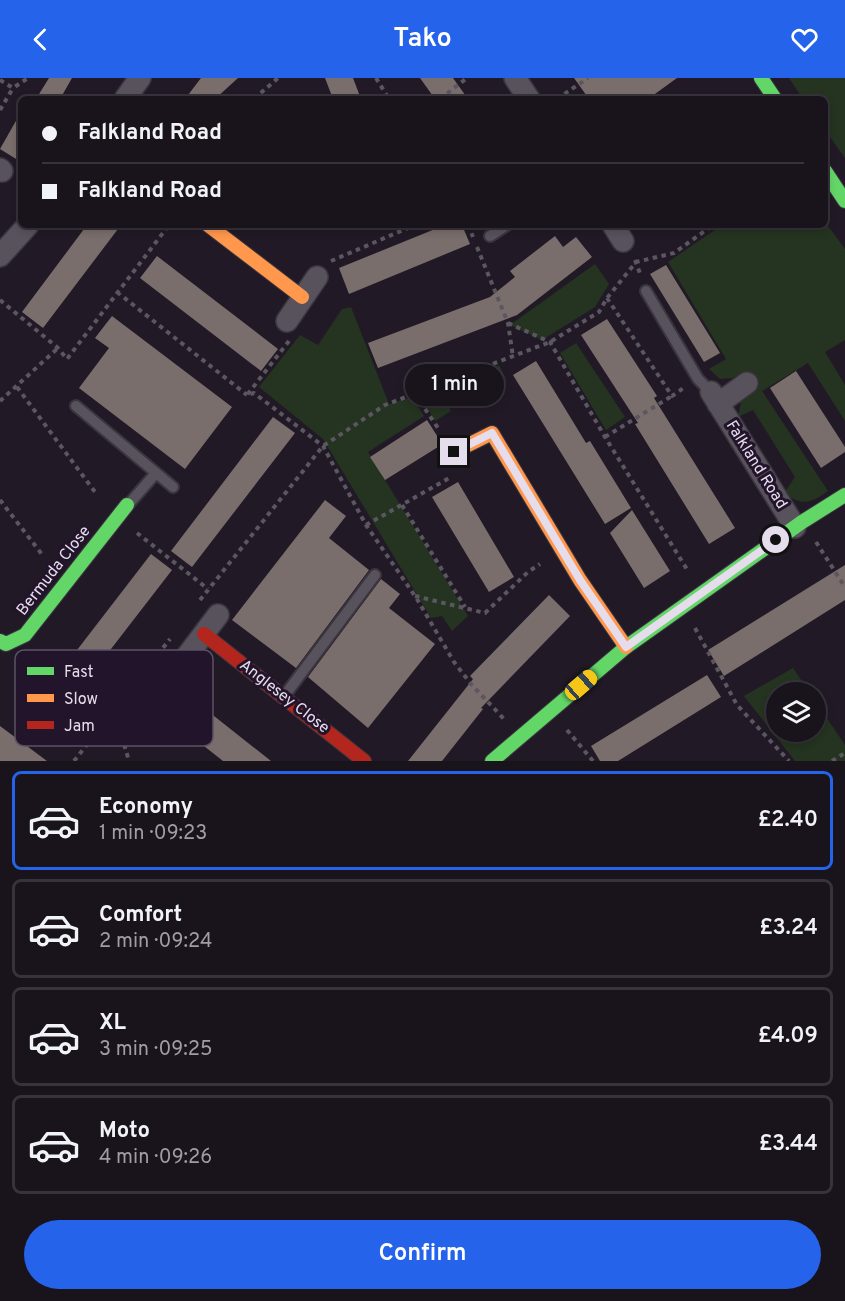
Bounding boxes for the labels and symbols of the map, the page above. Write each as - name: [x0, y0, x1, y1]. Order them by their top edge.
- callout: 1 min: [404, 365, 504, 407]
- street label: Falkland Road: [721, 417, 791, 513]
- route end: [440, 438, 467, 465]
- street label: Bermuda Close: [13, 522, 95, 620]
- route start: [762, 526, 789, 553]
- legend: [15, 650, 213, 746]
- street label: Anglesey Close: [235, 656, 333, 738]
- text: Fast: [64, 663, 94, 683]
- car: [562, 666, 600, 704]
- text: Slow: [64, 690, 98, 710]
- text: Jam: [64, 717, 95, 737]

